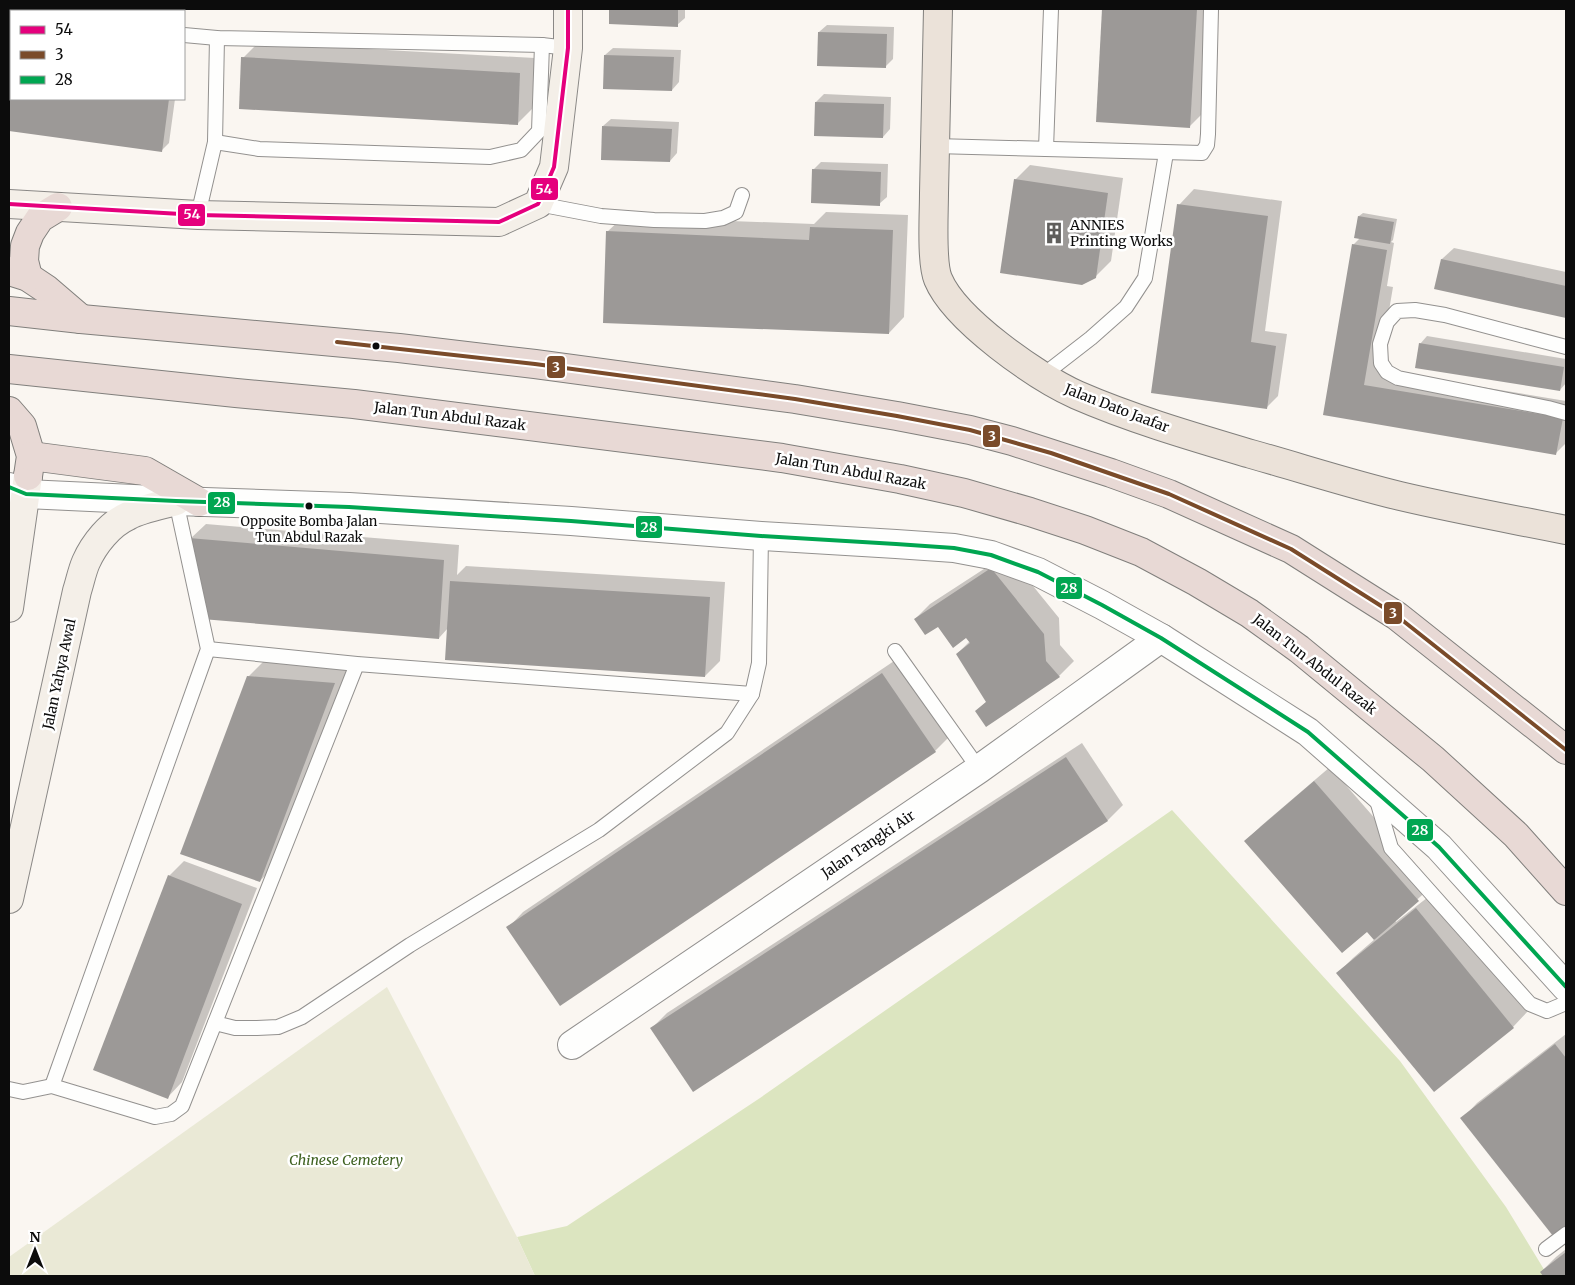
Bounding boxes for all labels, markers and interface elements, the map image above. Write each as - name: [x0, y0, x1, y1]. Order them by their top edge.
- legend: [10, 10, 185, 100]
- text: 54: [55, 20, 73, 39]
- text: 3: [55, 45, 64, 64]
- text: 28: [55, 70, 73, 89]
- line badge: 54: [530, 177, 559, 201]
- text: 54: [536, 180, 553, 198]
- line badge: 54: [177, 203, 206, 227]
- text: 54: [184, 205, 201, 223]
- place label: ANNIES Printing Works: [1069, 216, 1173, 250]
- building icon: ANNIES Printing Works: [1041, 220, 1067, 246]
- unlabelled marker: [371, 341, 381, 351]
- line badge: 3: [546, 355, 566, 379]
- text: 3: [552, 358, 560, 376]
- street label: Jalan Dato Jaafar: [1061, 379, 1172, 436]
- street label: Jalan Tun Abdul Razak: [372, 398, 527, 434]
- line badge: 3: [982, 424, 1001, 448]
- text: 3: [988, 427, 996, 445]
- street label: Jalan Tun Abdul Razak: [773, 449, 928, 493]
- line badge: 28: [207, 491, 236, 515]
- text: 28: [214, 493, 231, 511]
- marker: Opposite Bomba Jalan Tun Abdul Razak: [304, 501, 314, 511]
- place label: Opposite Bomba Jalan Tun Abdul Razak: [241, 513, 378, 546]
- line badge: 28: [635, 515, 663, 539]
- text: 28: [641, 518, 658, 536]
- line badge: 28: [1055, 576, 1083, 600]
- text: 28: [1061, 579, 1078, 597]
- line badge: 3: [1383, 601, 1403, 625]
- text: 3: [1389, 604, 1397, 622]
- street label: Jalan Tun Abdul Razak: [1248, 609, 1381, 718]
- street label: Jalan Yahya Awal: [38, 616, 80, 732]
- street label: Jalan Tangki Air: [817, 806, 918, 882]
- line badge: 28: [1406, 818, 1434, 842]
- text: 28: [1412, 821, 1429, 839]
- park label: Chinese Cemetery: [289, 1151, 403, 1169]
- north arrow: [10, 1225, 60, 1275]
- text: N: [29, 1228, 41, 1246]

